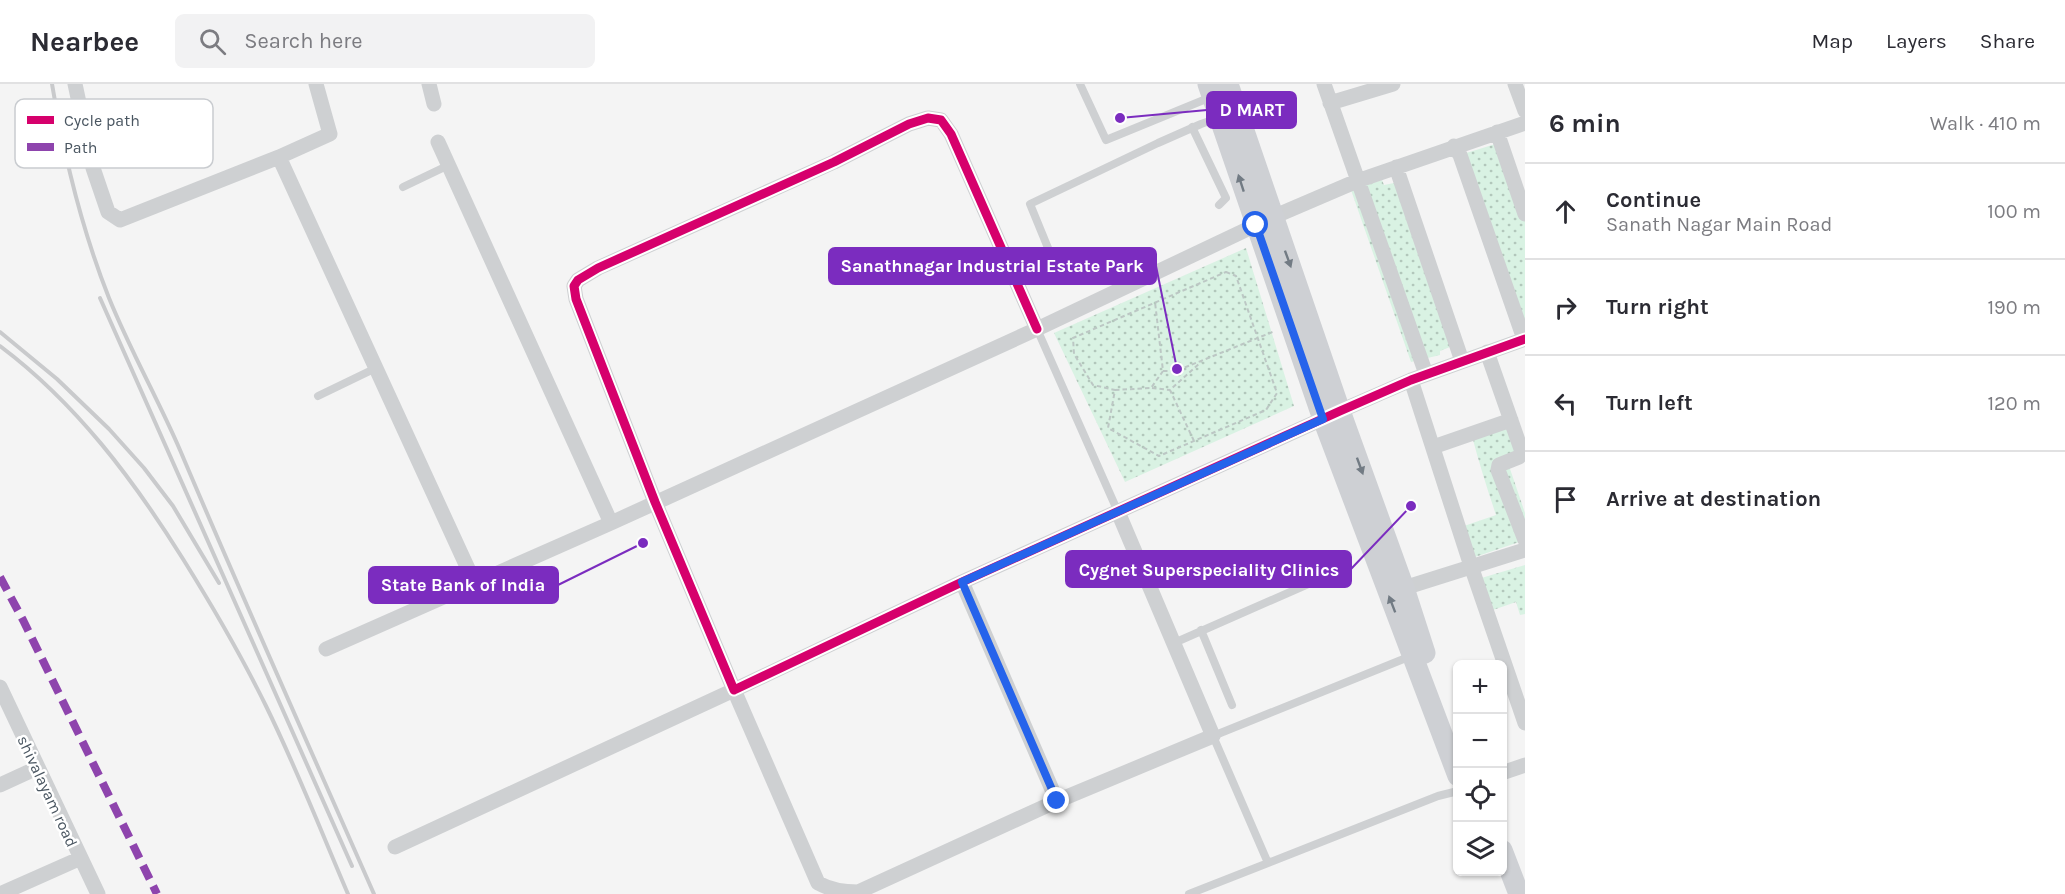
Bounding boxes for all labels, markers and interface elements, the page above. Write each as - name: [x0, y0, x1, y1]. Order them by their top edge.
- search box: [175, 14, 595, 68]
- text: Nearbee: [30, 25, 139, 58]
- icon: search: [196, 25, 229, 58]
- text: Search here: [244, 28, 363, 54]
- text: Map: [1811, 29, 1853, 53]
- text: Layers: [1886, 29, 1947, 53]
- text: Share: [1980, 29, 2035, 53]
- callout: D MART: [1207, 92, 1296, 128]
- legend: [15, 99, 213, 168]
- text: D MART: [1219, 99, 1285, 121]
- text: 6 min: [1549, 108, 1621, 139]
- text: Cycle path: [64, 111, 140, 130]
- text: Walk · 410 m: [1930, 112, 2041, 135]
- text: Path: [64, 138, 97, 157]
- one-way arrow: [1236, 174, 1246, 192]
- text: Continue: [1606, 187, 1701, 213]
- icon: ahead: [1549, 195, 1582, 228]
- text: 100 m: [1987, 200, 2041, 223]
- route start: [1242, 211, 1268, 237]
- text: Sanath Nagar Main Road: [1606, 213, 1832, 236]
- callout: Sanathnagar Industrial Estate Park: [829, 248, 1156, 284]
- one-way arrow: [1283, 250, 1293, 268]
- text: Sanathnagar Industrial Estate Park: [840, 255, 1144, 277]
- icon: right: [1549, 291, 1582, 324]
- text: Turn right: [1606, 294, 1709, 320]
- text: 190 m: [1987, 296, 2041, 319]
- icon: left: [1549, 387, 1582, 420]
- text: Turn left: [1606, 390, 1693, 416]
- text: 120 m: [1987, 392, 2041, 415]
- one-way arrow: [1355, 457, 1365, 475]
- icon: arrive: [1549, 483, 1582, 516]
- text: Arrive at destination: [1606, 486, 1821, 512]
- callout: Cygnet Superspeciality Clinics: [1066, 551, 1351, 587]
- text: Cygnet Superspeciality Clinics: [1079, 559, 1339, 581]
- callout: State Bank of India: [369, 567, 558, 603]
- text: State Bank of India: [381, 574, 545, 596]
- one-way arrow: [1387, 594, 1397, 612]
- map controls: [1453, 660, 1507, 876]
- button: +: [1453, 660, 1507, 714]
- button: −: [1453, 714, 1507, 768]
- street label: shivalayam road: [13, 732, 82, 850]
- button: locate: [1453, 768, 1507, 822]
- route end: [1043, 787, 1069, 813]
- button: layers: [1453, 822, 1507, 876]

